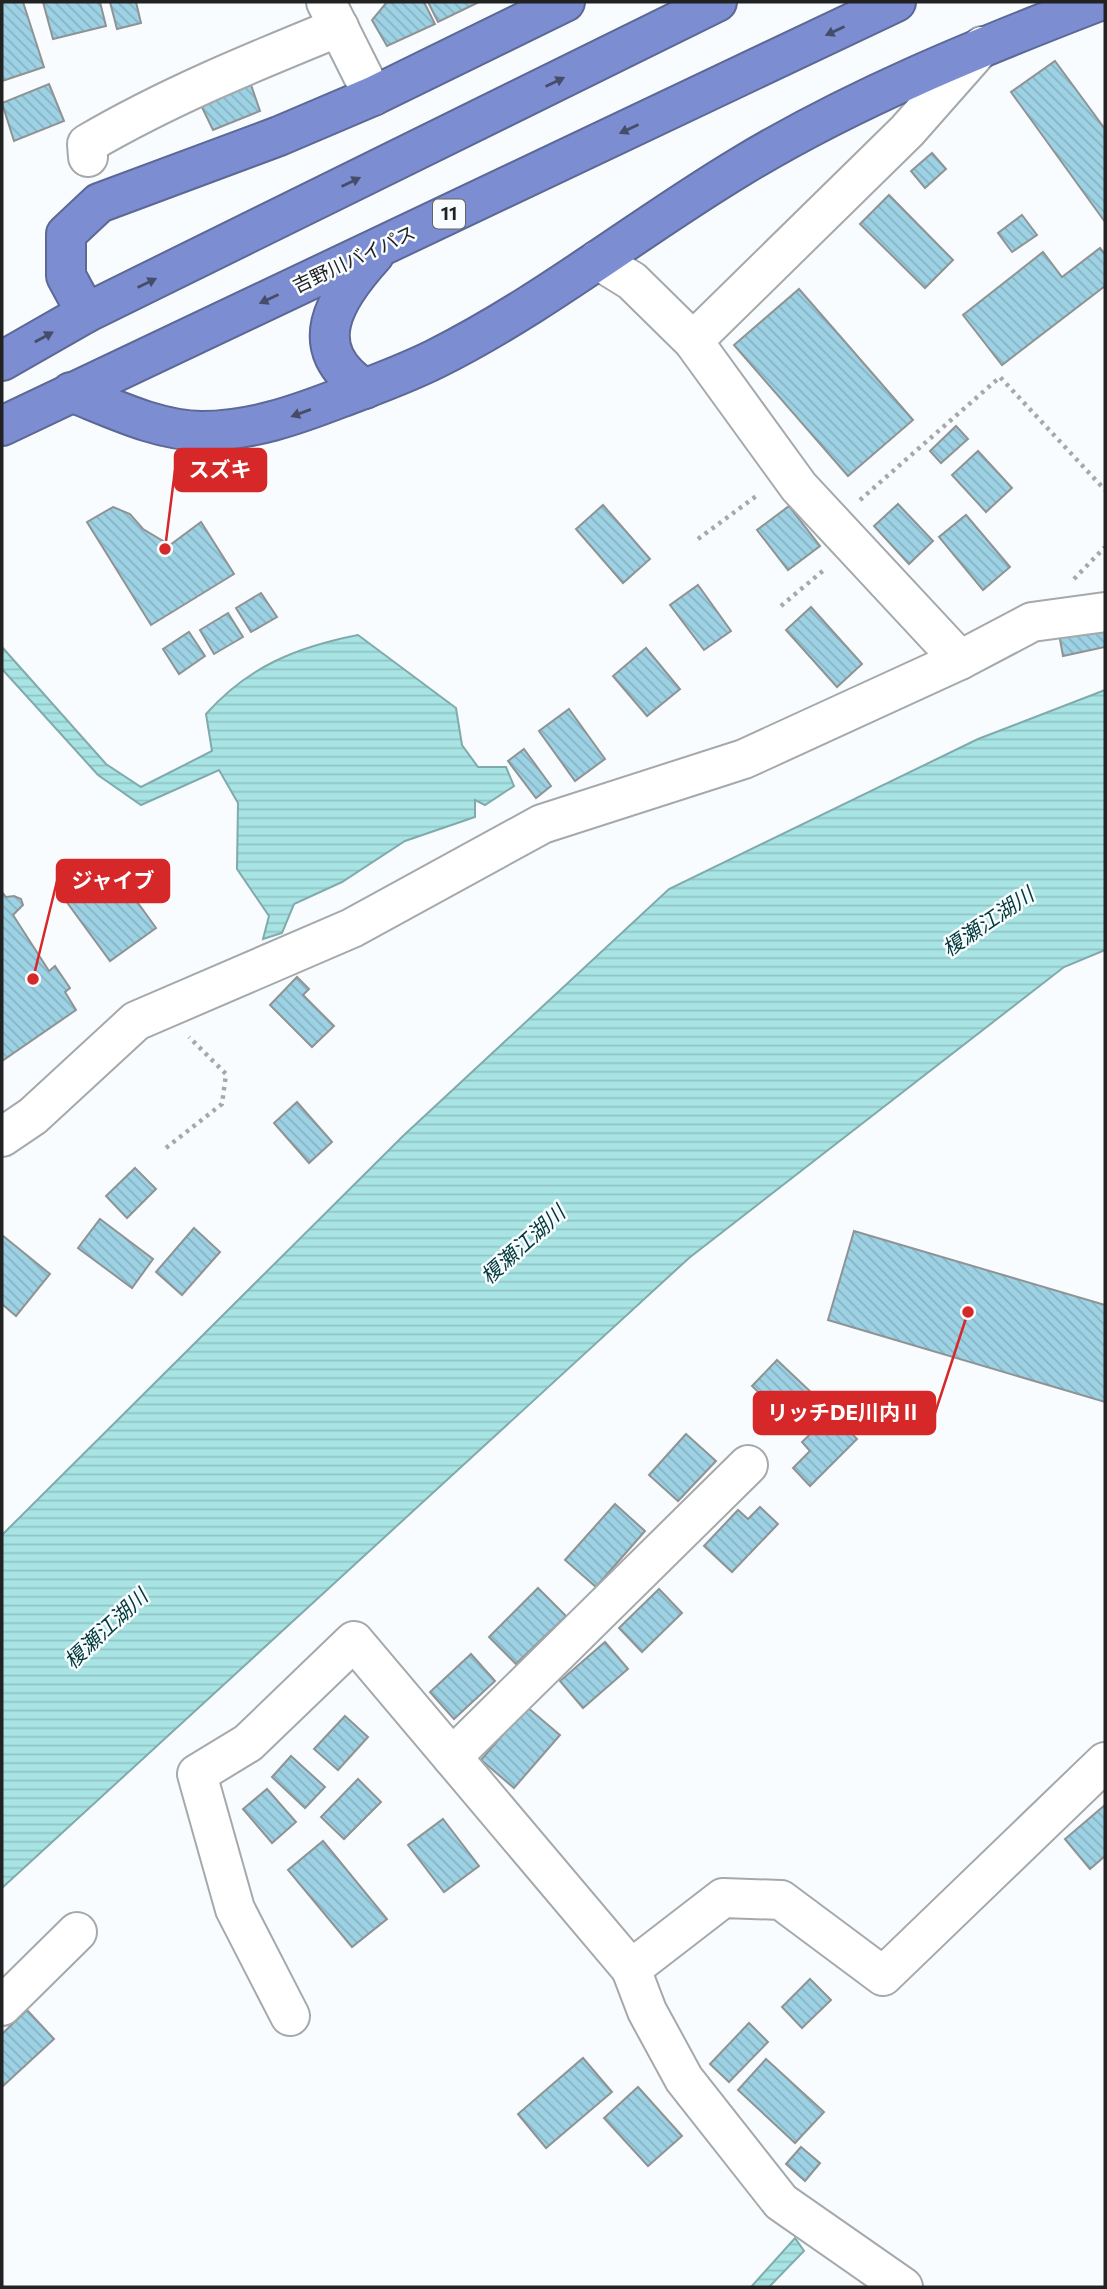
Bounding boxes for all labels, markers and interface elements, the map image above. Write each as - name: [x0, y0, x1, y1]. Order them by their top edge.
- one-way arrow: [825, 25, 845, 37]
- one-way arrow: [545, 76, 565, 87]
- one-way arrow: [619, 123, 639, 134]
- one-way arrow: [341, 177, 361, 188]
- road number: 11: [433, 200, 465, 229]
- street label: 吉野川バイパス: [289, 220, 419, 297]
- one-way arrow: [137, 277, 158, 289]
- one-way arrow: [259, 293, 279, 305]
- one-way arrow: [34, 331, 54, 343]
- one-way arrow: [291, 408, 312, 419]
- callout: スズキ: [175, 449, 266, 491]
- text: スズキ: [189, 456, 252, 481]
- callout: ジャイブ: [57, 860, 169, 902]
- text: ジャイブ: [72, 867, 154, 892]
- water label: 榎瀬江湖川: [937, 880, 1039, 960]
- water label: 榎瀬江湖川: [475, 1198, 571, 1288]
- callout: リッチDE川内Ⅱ: [754, 1392, 935, 1434]
- text: リッチDE川内Ⅱ: [767, 1399, 921, 1424]
- water label: 榎瀬江湖川: [58, 1582, 153, 1673]

